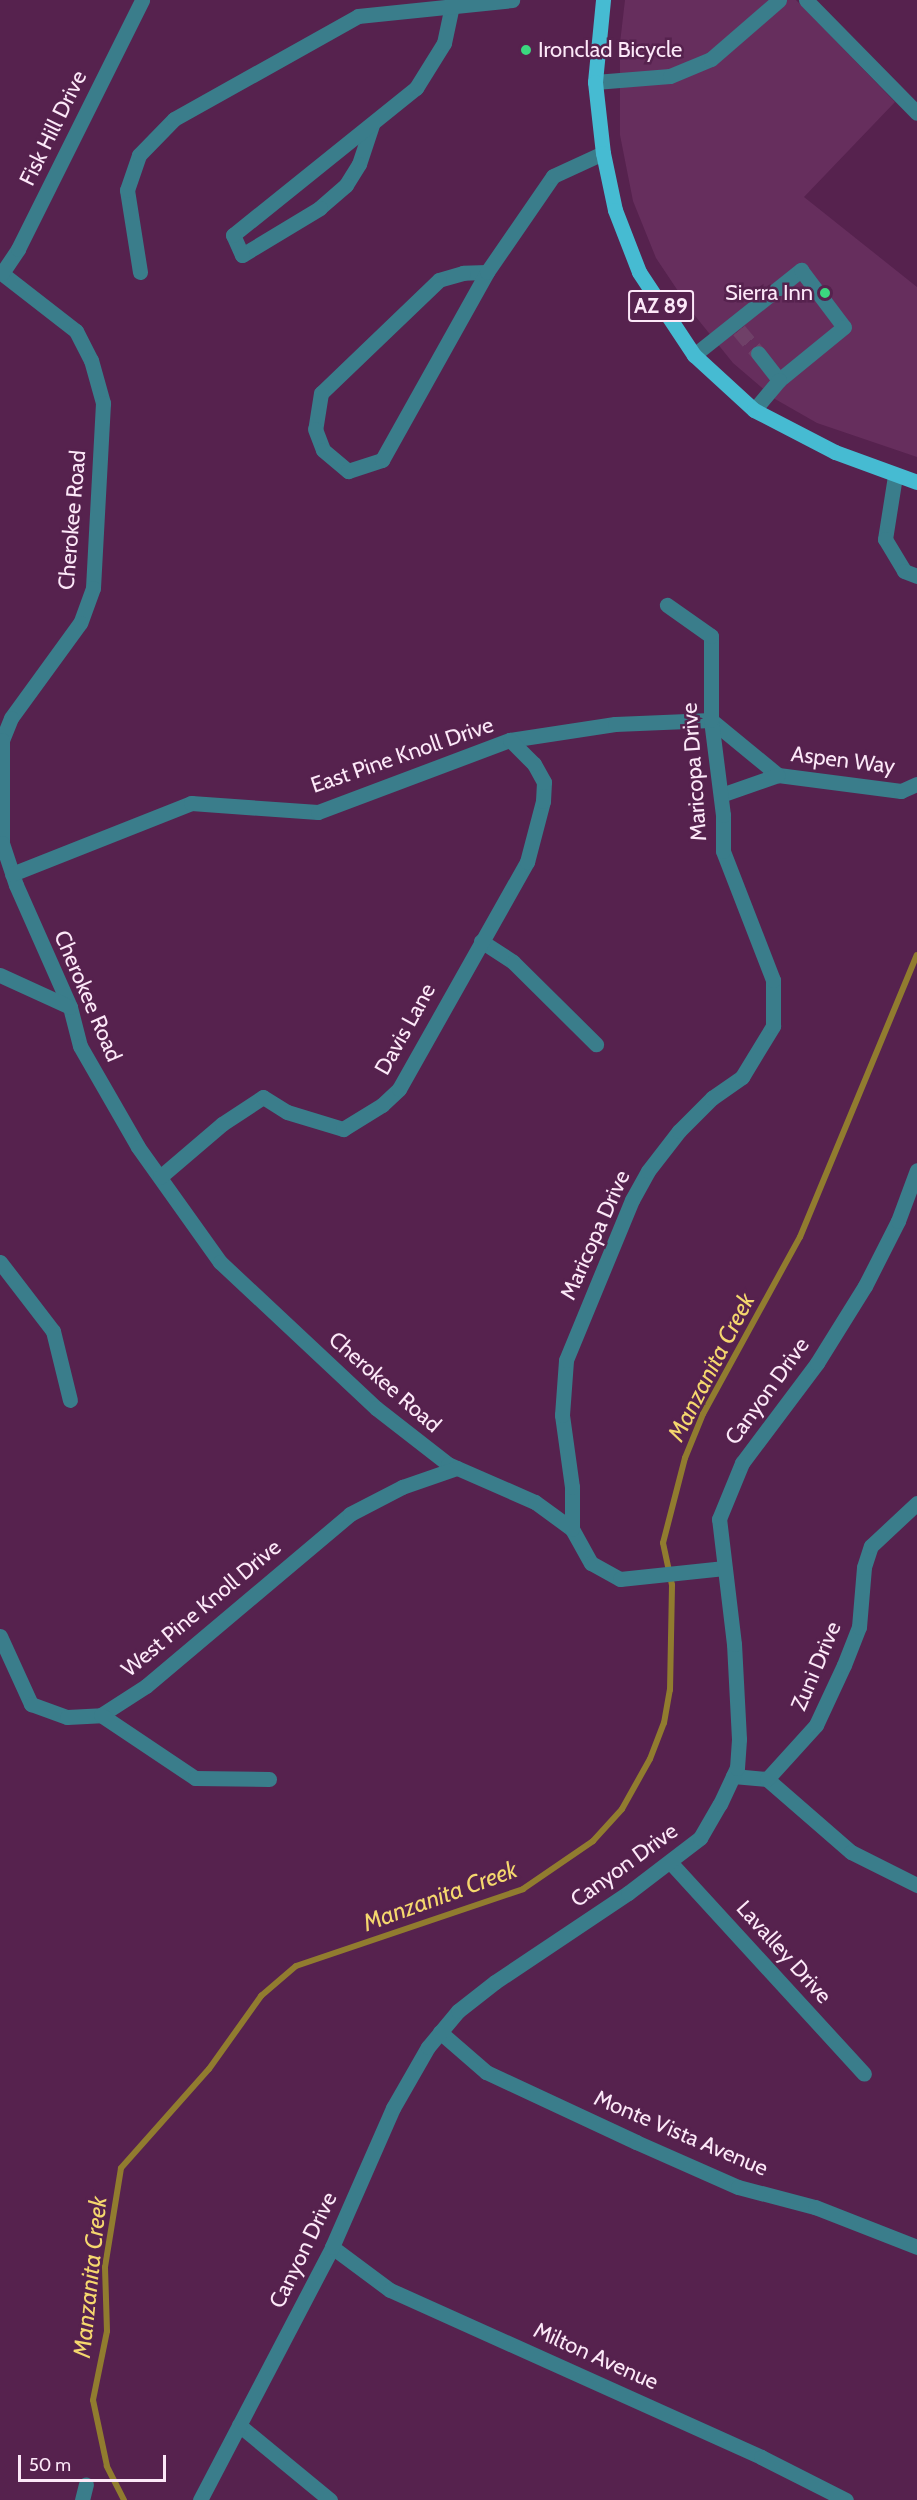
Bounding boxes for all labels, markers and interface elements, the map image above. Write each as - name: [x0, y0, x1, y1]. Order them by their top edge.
- place label: Ironclad Bicycle: [538, 37, 682, 63]
- marker: Ironclad Bicycle: [519, 43, 533, 57]
- street label: Fisk Hill Drive: [14, 66, 92, 190]
- place label: Sierra Inn: [725, 280, 813, 306]
- marker: Sierra Inn: [818, 286, 832, 300]
- road number: AZ 89: [628, 288, 694, 324]
- street label: Cherokee Road: [53, 449, 91, 591]
- street label: Maricopa Drive: [676, 702, 712, 842]
- street label: East Pine Knoll Drive: [307, 711, 497, 799]
- street label: Aspen Way: [789, 741, 897, 779]
- street label: Cherokee Road: [48, 926, 128, 1066]
- street label: Davis Lane: [369, 979, 441, 1079]
- street label: Maricopa Drive: [555, 1166, 635, 1304]
- water label: Manzanita Creek: [661, 1288, 761, 1446]
- street label: Cherokee Road: [323, 1326, 447, 1438]
- street label: Canyon Drive: [719, 1332, 815, 1450]
- street label: West Pine Knoll Drive: [116, 1534, 286, 1682]
- street label: Zuni Drive: [785, 1618, 847, 1714]
- street label: Canyon Drive: [565, 1817, 683, 1913]
- water label: Manzanita Creek: [359, 1855, 521, 1937]
- street label: Lavalley Drive: [731, 1895, 837, 2009]
- street label: Monte Vista Avenue: [590, 2084, 772, 2182]
- street label: Canyon Drive: [264, 2188, 342, 2312]
- water label: Manzanita Creek: [67, 2195, 113, 2359]
- street label: Milton Avenue: [530, 2317, 662, 2395]
- scale bar: [21, 2443, 170, 2481]
- text: 50 m: [29, 2454, 71, 2476]

